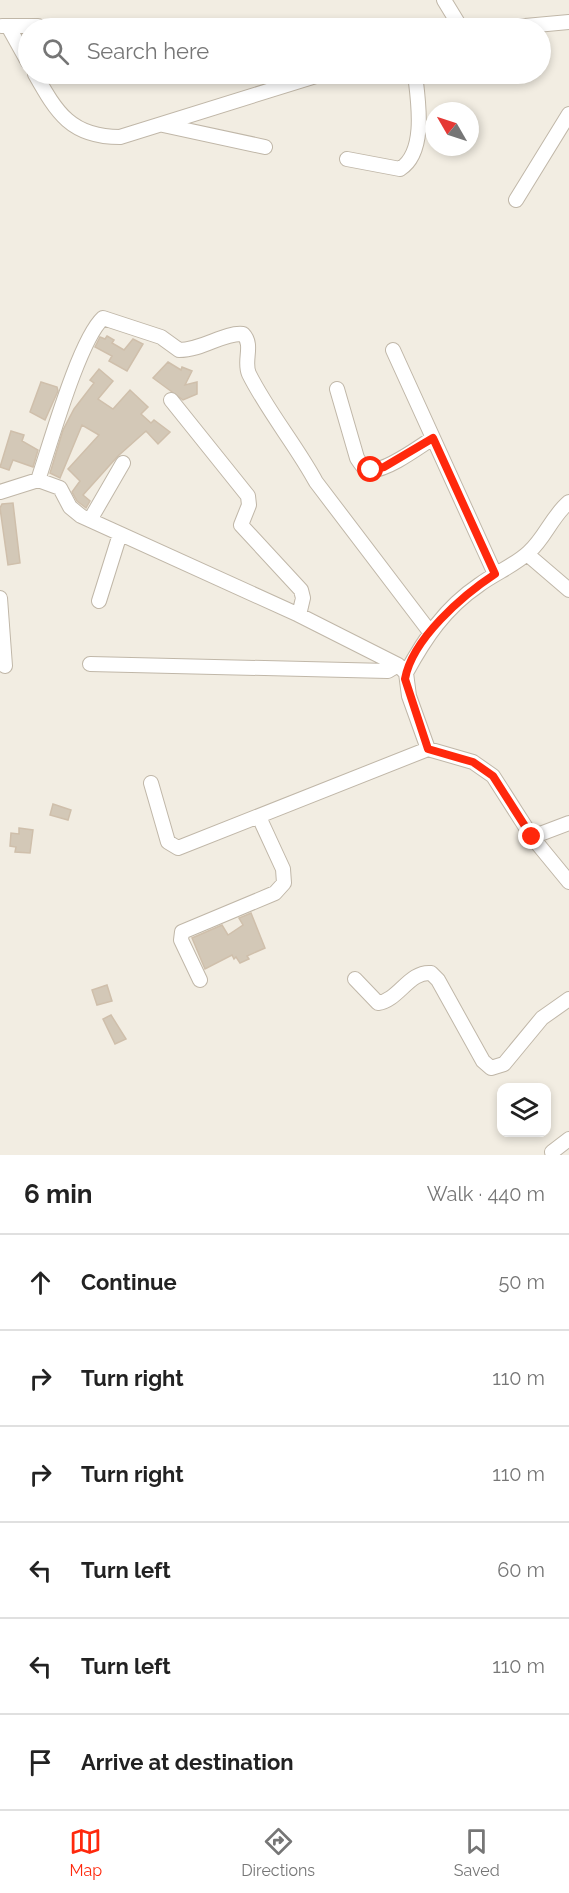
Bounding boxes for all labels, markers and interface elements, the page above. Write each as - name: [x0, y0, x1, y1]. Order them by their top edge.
- search box: [18, 18, 551, 84]
- icon: search: [39, 35, 72, 68]
- text: Search here: [87, 38, 209, 64]
- north arrow: [425, 102, 479, 156]
- route start: [357, 456, 383, 482]
- route end: [518, 823, 544, 849]
- map controls: [497, 1083, 551, 1137]
- button: layers: [497, 1083, 551, 1137]
- text: 6 min: [24, 1179, 93, 1209]
- text: Walk · 440 m: [427, 1182, 545, 1206]
- icon: ahead: [24, 1266, 57, 1299]
- text: Continue: [81, 1269, 177, 1295]
- text: 50 m: [498, 1270, 545, 1294]
- icon: right: [24, 1362, 57, 1395]
- text: Turn right: [81, 1365, 184, 1391]
- text: 110 m: [492, 1366, 545, 1390]
- icon: right: [24, 1458, 57, 1491]
- text: Turn right: [81, 1461, 184, 1487]
- text: 110 m: [492, 1462, 545, 1486]
- icon: left: [24, 1554, 57, 1587]
- text: Turn left: [81, 1557, 171, 1583]
- text: 60 m: [497, 1558, 545, 1582]
- icon: left: [24, 1650, 57, 1683]
- text: Turn left: [81, 1653, 171, 1679]
- text: 110 m: [492, 1654, 545, 1678]
- icon: arrive: [24, 1746, 57, 1779]
- text: Arrive at destination: [81, 1749, 294, 1775]
- tab: Map: [69, 1825, 102, 1880]
- tab: Directions: [241, 1825, 315, 1880]
- tab: Saved: [454, 1825, 500, 1880]

